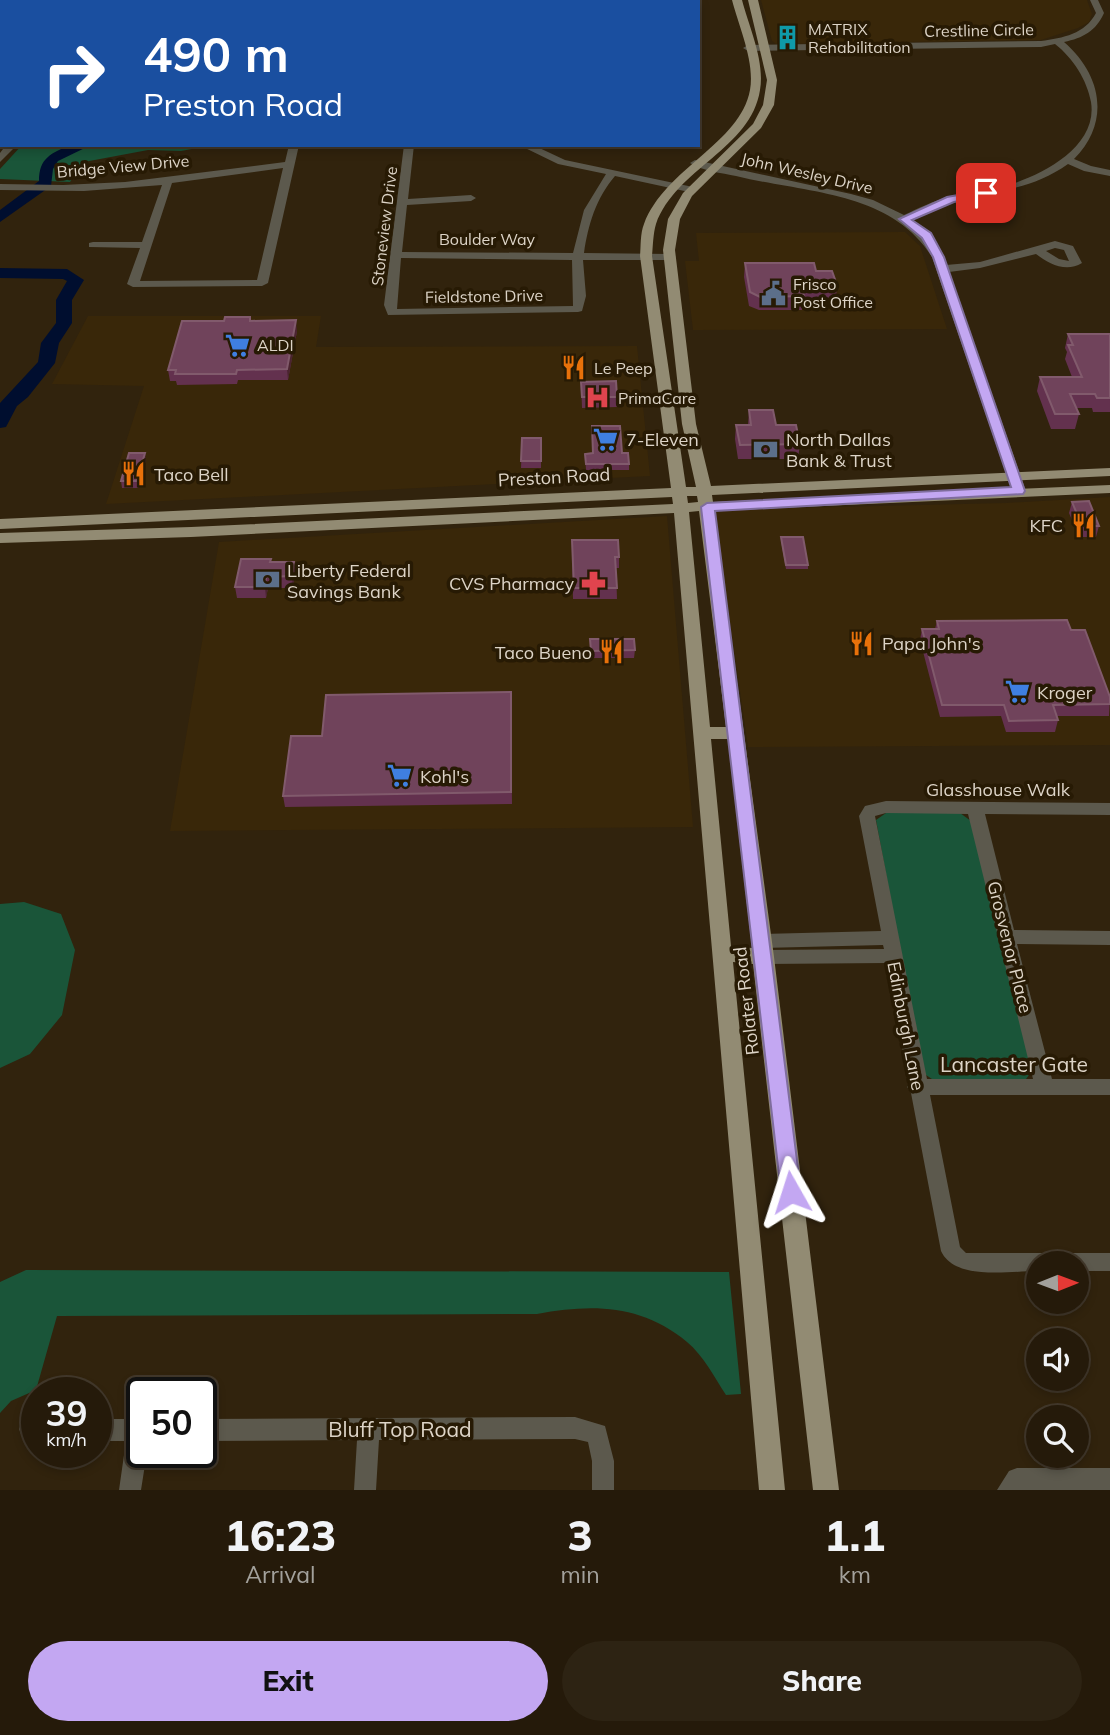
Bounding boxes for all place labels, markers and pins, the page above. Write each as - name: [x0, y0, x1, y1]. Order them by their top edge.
- place label: MATRIX Rehabilitation: [808, 19, 911, 57]
- building icon: MATRIX Rehabilitation: [774, 24, 802, 52]
- pin: [956, 163, 1016, 223]
- place label: Frisco Post Office: [793, 274, 873, 312]
- public building icon: Frisco Post Office: [759, 279, 787, 307]
- supermarket icon: ALDI: [223, 331, 251, 359]
- place label: ALDI: [257, 335, 294, 355]
- restaurant icon: Le Peep: [560, 354, 588, 382]
- place label: Le Peep: [594, 358, 653, 378]
- hospital icon: PrimaCare: [584, 384, 612, 412]
- place label: PrimaCare: [618, 388, 696, 408]
- supermarket icon: 7-Eleven: [592, 425, 620, 453]
- place label: 7-Eleven: [626, 428, 699, 451]
- place label: North Dallas Bank & Trust: [786, 428, 892, 472]
- bank icon: North Dallas Bank & Trust: [752, 435, 780, 463]
- restaurant icon: Taco Bell: [120, 460, 148, 488]
- place label: Taco Bell: [154, 463, 229, 486]
- restaurant icon: KFC: [1069, 511, 1097, 539]
- place label: KFC: [1029, 514, 1063, 537]
- place label: Liberty Federal Savings Bank: [287, 559, 411, 603]
- bank icon: Liberty Federal Savings Bank: [253, 566, 281, 594]
- pharmacy icon: CVS Pharmacy: [580, 569, 608, 597]
- place label: CVS Pharmacy: [449, 572, 574, 595]
- restaurant icon: Papa John's: [848, 629, 876, 657]
- place label: Papa John's: [882, 632, 981, 655]
- restaurant icon: Taco Bueno: [598, 638, 626, 666]
- place label: Taco Bueno: [495, 641, 592, 664]
- supermarket icon: Kroger: [1003, 678, 1031, 706]
- place label: Kroger: [1037, 681, 1093, 704]
- supermarket icon: Kohl's: [386, 762, 414, 790]
- place label: Kohl's: [420, 765, 469, 788]

